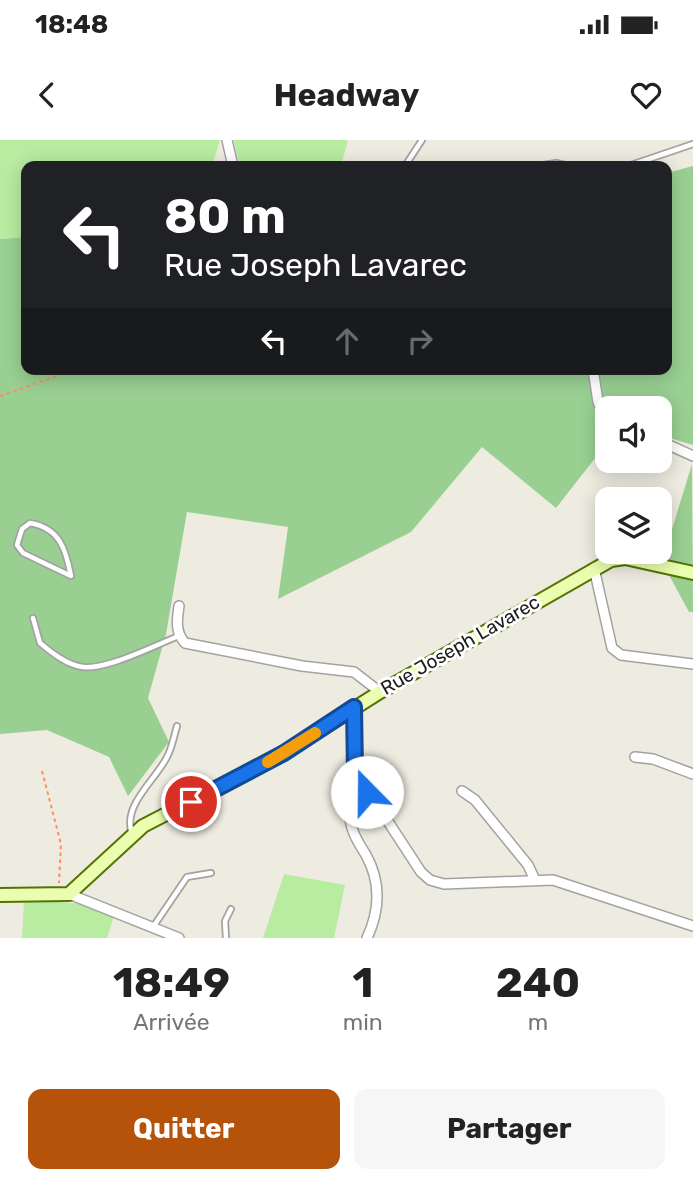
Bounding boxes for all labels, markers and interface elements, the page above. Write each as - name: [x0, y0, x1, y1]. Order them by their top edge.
- text: 18:48: [35, 9, 108, 40]
- icon: back: [28, 76, 66, 114]
- text: Headway: [274, 76, 419, 114]
- icon: heart: [627, 76, 665, 114]
- text: 80 m: [164, 187, 286, 245]
- icon: left: [49, 189, 140, 280]
- text: Rue Joseph Lavarec: [164, 246, 467, 284]
- icon: left: [255, 322, 293, 360]
- icon: ahead: [328, 322, 366, 360]
- icon: right: [401, 322, 439, 360]
- map controls: [595, 396, 672, 564]
- button: sound: [595, 396, 672, 473]
- button: layers: [595, 487, 672, 564]
- street label: Rue Joseph Lavarec: [376, 590, 544, 700]
- position arrow: [330, 755, 404, 829]
- pin: [161, 772, 221, 832]
- icon: arrive: [172, 783, 210, 821]
- text: 18:49: [113, 958, 230, 1008]
- text: 1: [352, 958, 373, 1008]
- text: 240: [496, 958, 580, 1008]
- text: Arrivée: [133, 1008, 210, 1036]
- text: min: [343, 1008, 383, 1036]
- text: m: [528, 1008, 548, 1036]
- button: Quitter: [28, 1089, 340, 1169]
- button: Partager: [354, 1089, 665, 1169]

